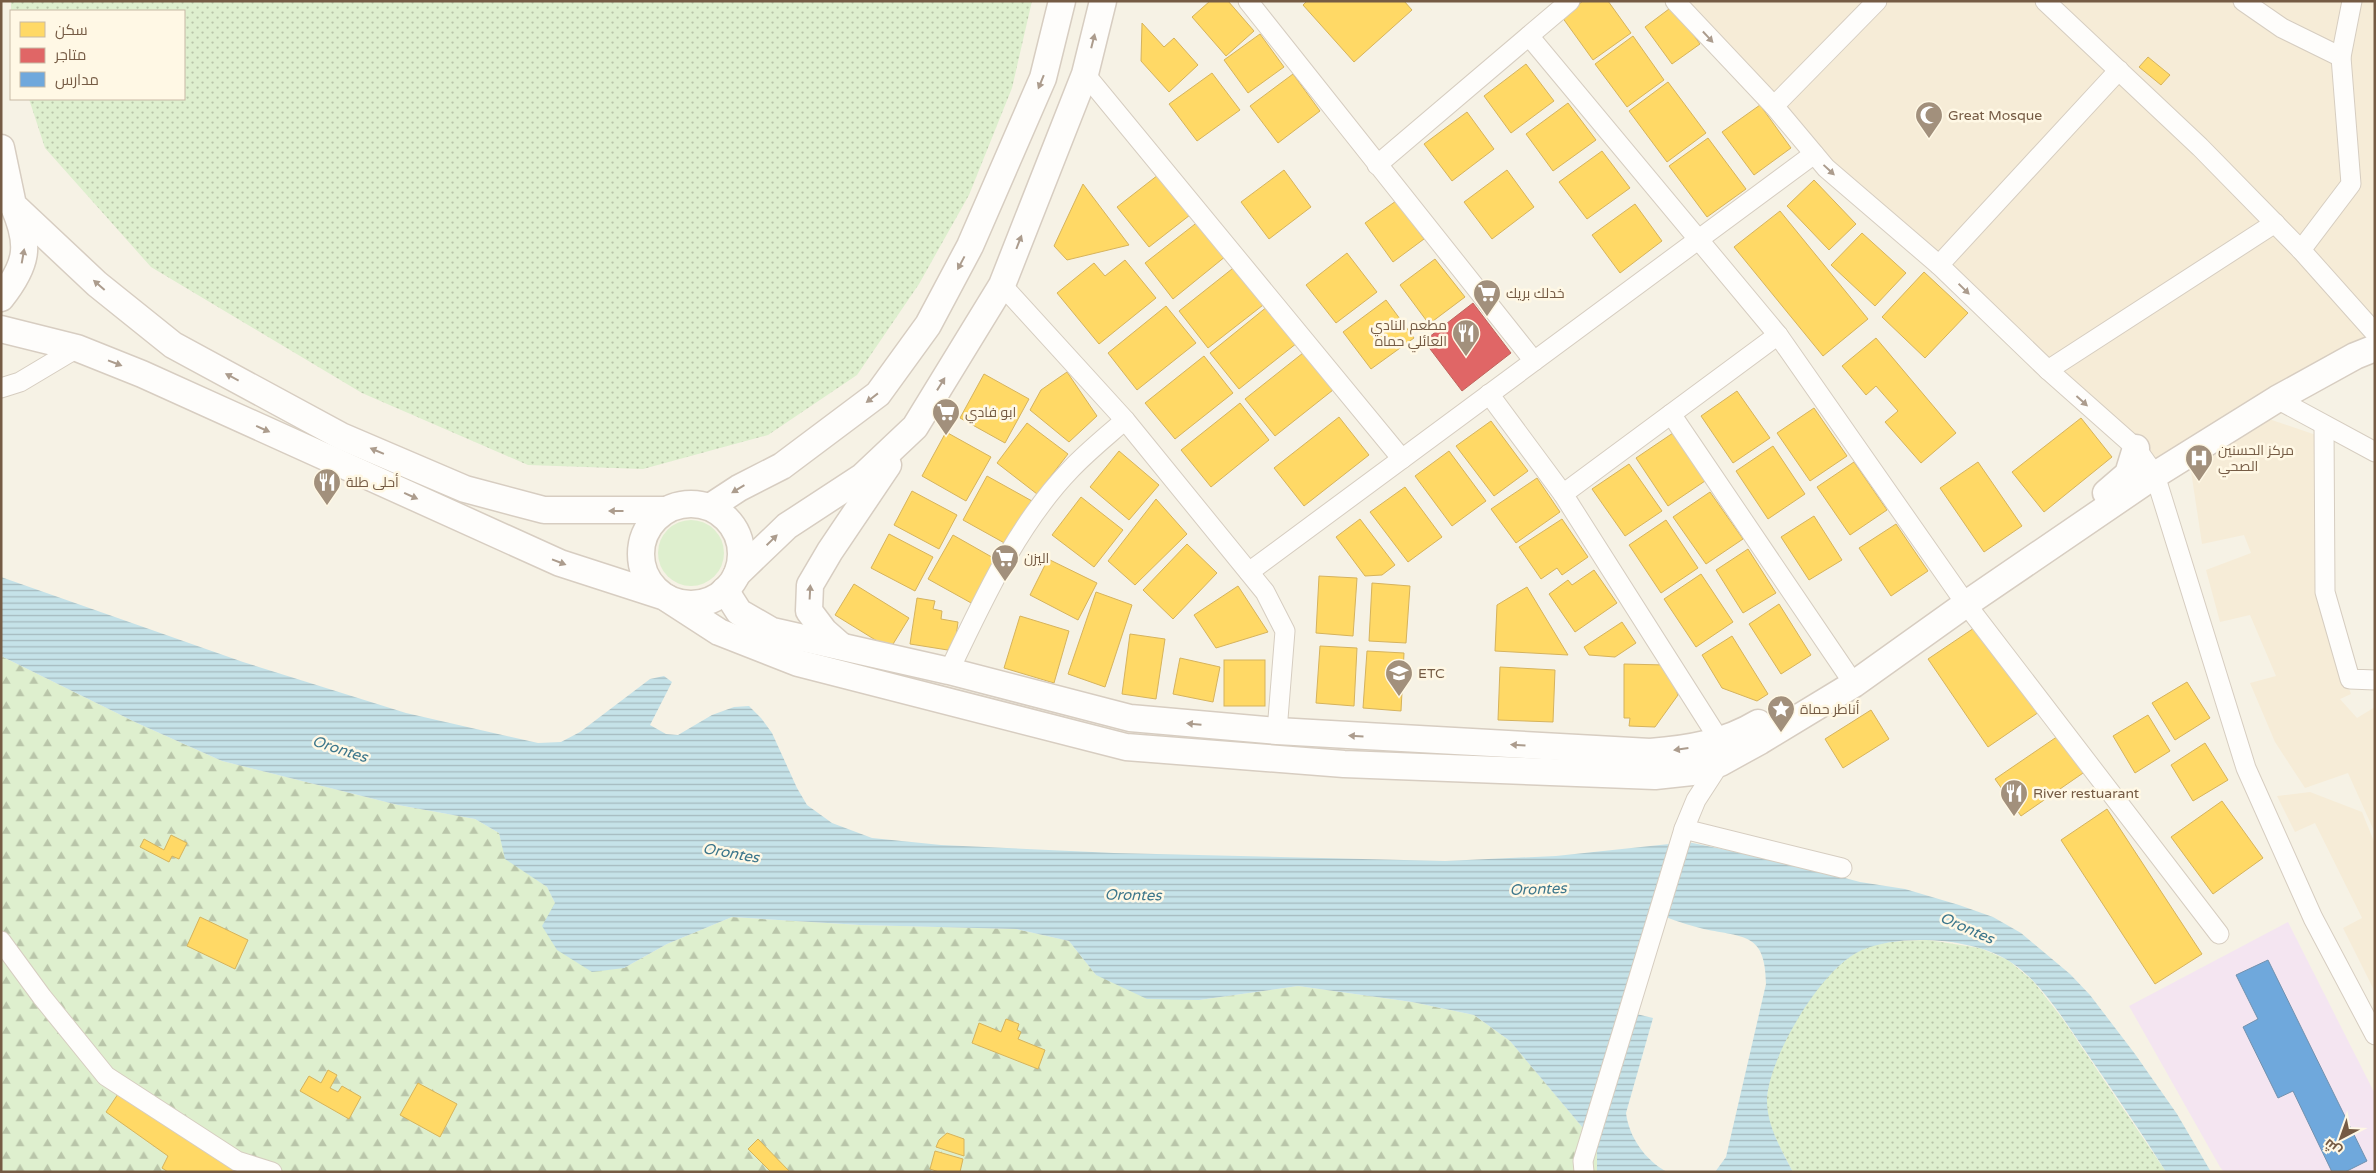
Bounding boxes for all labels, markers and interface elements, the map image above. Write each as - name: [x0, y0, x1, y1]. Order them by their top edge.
- legend: [10, 10, 185, 100]
- text: سكن: [55, 21, 88, 40]
- one-way arrow: [1702, 30, 1714, 42]
- one-way arrow: [1089, 33, 1097, 48]
- text: متاجر: [54, 46, 86, 64]
- text: مدارس: [55, 71, 99, 90]
- one-way arrow: [1036, 75, 1044, 89]
- mosque icon: Great Mosque: [1914, 100, 1944, 139]
- place label: Great Mosque: [1948, 107, 2042, 124]
- one-way arrow: [1823, 164, 1835, 176]
- one-way arrow: [1016, 235, 1023, 250]
- one-way arrow: [19, 247, 27, 263]
- one-way arrow: [957, 256, 965, 270]
- supermarket icon: خدلك بريك: [1472, 278, 1502, 317]
- one-way arrow: [93, 280, 106, 291]
- one-way arrow: [1958, 283, 1970, 295]
- place label: خدلك بريك: [1506, 285, 1564, 302]
- place label: مطعم النادي العائلي حماه: [1371, 317, 1447, 353]
- restaurant icon: مطعم النادي العائلي حماه: [1451, 318, 1481, 357]
- one-way arrow: [108, 359, 123, 367]
- one-way arrow: [225, 373, 240, 381]
- one-way arrow: [936, 378, 946, 391]
- one-way arrow: [866, 392, 879, 403]
- one-way arrow: [2076, 395, 2089, 406]
- supermarket icon: ابو فادي: [931, 397, 961, 436]
- place label: ابو فادي: [965, 404, 1016, 424]
- one-way arrow: [256, 425, 270, 433]
- place label: مركز الحسنين الصحي: [2218, 442, 2294, 478]
- hospital icon: مركز الحسنين الصحي: [2184, 443, 2214, 482]
- one-way arrow: [370, 447, 384, 455]
- restaurant icon: أحلى طلة: [312, 467, 342, 506]
- place label: أحلى طلة: [346, 473, 399, 491]
- one-way arrow: [732, 485, 745, 494]
- one-way arrow: [404, 492, 418, 500]
- one-way arrow: [608, 507, 624, 515]
- one-way arrow: [766, 534, 778, 546]
- supermarket icon: اليزن: [990, 543, 1020, 582]
- place label: اليزن: [1024, 550, 1049, 567]
- one-way arrow: [552, 559, 567, 567]
- one-way arrow: [806, 584, 814, 600]
- school or university icon: ETC: [1384, 658, 1414, 697]
- place label: ETC: [1418, 665, 1445, 682]
- place icon: أناطر حماة: [1766, 694, 1796, 733]
- place label: أناطر حماة: [1800, 700, 1860, 718]
- one-way arrow: [1186, 720, 1202, 728]
- one-way arrow: [1348, 731, 1364, 739]
- water label: Orontes: [310, 732, 372, 767]
- one-way arrow: [1510, 740, 1526, 748]
- one-way arrow: [1672, 745, 1688, 753]
- restaurant icon: River restuarant: [1999, 778, 2029, 817]
- place label: River restuarant: [2033, 785, 2140, 802]
- water label: Orontes: [701, 839, 762, 867]
- water label: Orontes: [1509, 879, 1569, 899]
- water label: Orontes: [1104, 886, 1163, 905]
- water label: Orontes: [1937, 908, 1998, 949]
- north arrow: [2316, 1113, 2366, 1163]
- text: ش: [2320, 1135, 2345, 1160]

